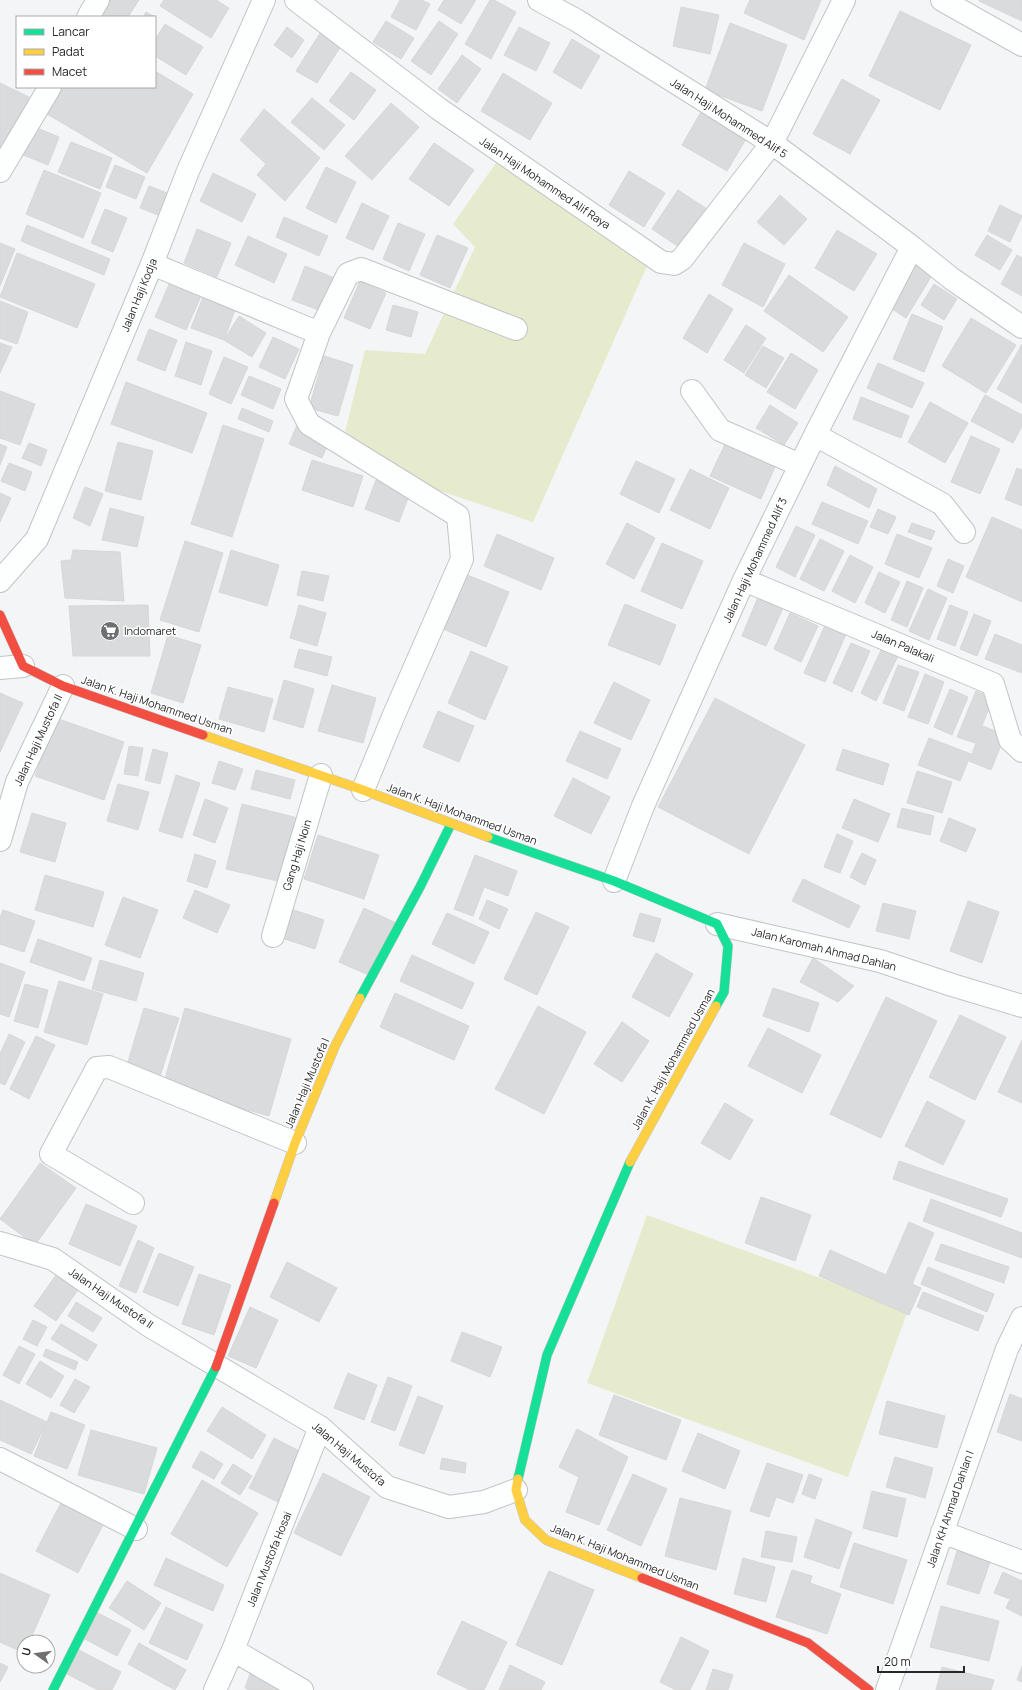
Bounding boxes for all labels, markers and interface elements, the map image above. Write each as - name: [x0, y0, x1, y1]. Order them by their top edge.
- legend: [16, 16, 156, 88]
- text: Lancar: [52, 23, 90, 40]
- text: Padat: [52, 43, 84, 60]
- text: Macet: [52, 63, 87, 80]
- street label: Jalan Haji Mohammed Alif 5: [668, 74, 791, 161]
- street label: Jalan Haji Mohammed Alif Raya: [477, 133, 614, 232]
- street label: Jalan Haji Kodja: [117, 256, 160, 334]
- street label: Jalan Haji Mohammed Alif 3: [719, 495, 790, 625]
- supermarket icon: Indomaret: [99, 620, 121, 642]
- place label: Indomaret: [124, 623, 176, 638]
- street label: Jalan Palakali: [870, 626, 937, 665]
- street label: Jalan K. Haji Mohammed Usman: [80, 672, 235, 737]
- street label: Jalan Haji Mustofa II: [10, 692, 65, 788]
- street label: Jalan K. Haji Mohammed Usman: [385, 779, 539, 848]
- street label: Gang Haji Noin: [279, 818, 314, 892]
- street label: Jalan Karomah Ahmad Dahlan: [750, 923, 898, 974]
- street label: Jalan K. Haji Mohammed Usman: [627, 986, 718, 1132]
- street label: Jalan Haji Mustofa I: [281, 1035, 332, 1130]
- street label: Jalan Haji Mustofa II: [66, 1264, 157, 1332]
- street label: Jalan Haji Mustofa: [309, 1418, 389, 1489]
- street label: Jalan KH Ahmad Dahlan I: [922, 1448, 977, 1569]
- street label: Jalan Mustofa Hosai: [243, 1509, 294, 1609]
- street label: Jalan K. Haji Mohammed Usman: [549, 1520, 702, 1593]
- north arrow: [16, 1634, 56, 1674]
- text: U: [18, 1646, 34, 1657]
- scale bar: [878, 1648, 964, 1674]
- text: 20 m: [884, 1653, 911, 1670]

